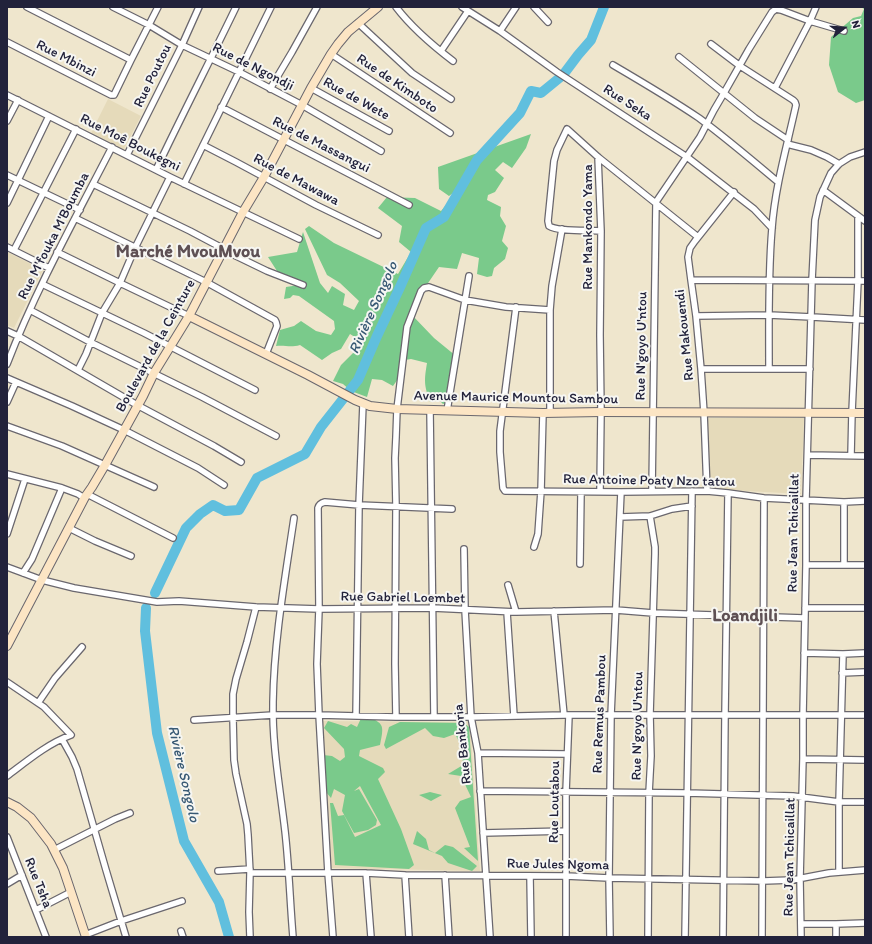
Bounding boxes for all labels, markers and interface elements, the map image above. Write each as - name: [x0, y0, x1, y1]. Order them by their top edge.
- north arrow: [824, 8, 864, 48]
- text: N: [849, 19, 863, 30]
- street label: Rue Mbinzi: [33, 37, 99, 81]
- street label: Rue de Ngondji: [209, 39, 297, 95]
- street label: Rue Poutou: [130, 42, 176, 110]
- street label: Rue de Kimboto: [353, 51, 441, 117]
- street label: Rue de Wete: [320, 74, 392, 124]
- street label: Rue Seka: [599, 81, 655, 125]
- street label: Rue Moê Boukegni: [77, 110, 183, 176]
- street label: Rue de Massangui: [269, 113, 373, 177]
- street label: Rue de Mawawa: [250, 150, 342, 210]
- street label: Rue Mankondo Yama: [580, 164, 596, 290]
- street label: Rue M'fouka M'Boumba: [15, 170, 93, 302]
- district label: Marché MvouMvou: [116, 241, 260, 263]
- water label: Rivière Songolo: [346, 259, 402, 357]
- street label: Boulevard de la Ceinture: [113, 277, 199, 415]
- street label: Rue Makouendi: [672, 288, 698, 382]
- street label: Rue N'goyo U'ntou: [633, 291, 651, 401]
- street label: Avenue Maurice Mountou Sambou: [414, 388, 618, 408]
- street label: Rue Antoine Poaty Nzo tatou: [563, 471, 735, 491]
- street label: Rue Jean Tchicaillat: [785, 473, 803, 593]
- street label: Rue Gabriel Loembet: [340, 589, 466, 607]
- district label: Loandjili: [712, 605, 778, 627]
- street label: Rue Remus Pambou: [590, 654, 610, 774]
- street label: Rue N'goyo U'ntou: [629, 671, 647, 781]
- street label: Rue Bankoria: [450, 703, 476, 785]
- water label: Rivière Songolo: [163, 724, 203, 824]
- street label: Rue Loutabou: [546, 761, 564, 843]
- street label: Rue Jean Tchicaillat: [781, 797, 799, 917]
- street label: Rue Tsha: [20, 855, 56, 911]
- street label: Rue Jules Ngoma: [507, 856, 609, 874]

